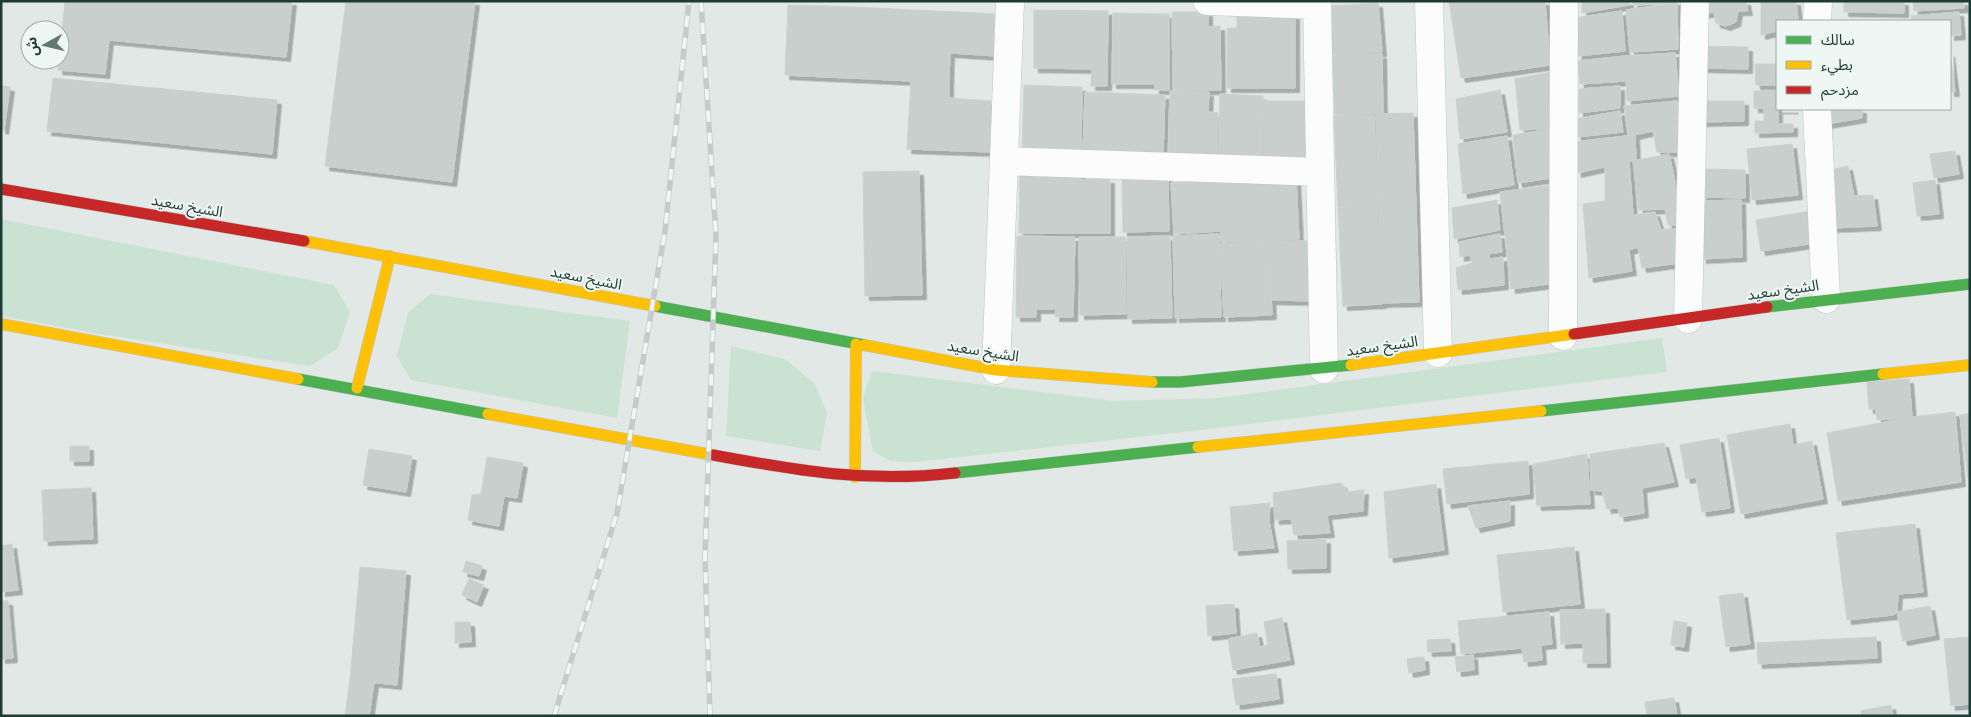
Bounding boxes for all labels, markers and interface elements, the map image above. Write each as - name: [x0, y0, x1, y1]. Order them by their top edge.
- north arrow: [20, 20, 70, 70]
- legend: [1776, 20, 1951, 110]
- text: سالك: [1821, 30, 1855, 50]
- text: ش: [22, 36, 43, 58]
- text: بطيء: [1821, 55, 1853, 76]
- text: مزدحم: [1821, 80, 1859, 101]
- street label: الشيخ سعيد: [149, 190, 224, 224]
- street label: الشيخ سعيد: [548, 261, 624, 297]
- street label: الشيخ سعيد: [1746, 275, 1821, 307]
- street label: الشيخ سعيد: [1345, 331, 1420, 363]
- street label: الشيخ سعيد: [945, 335, 1020, 369]

